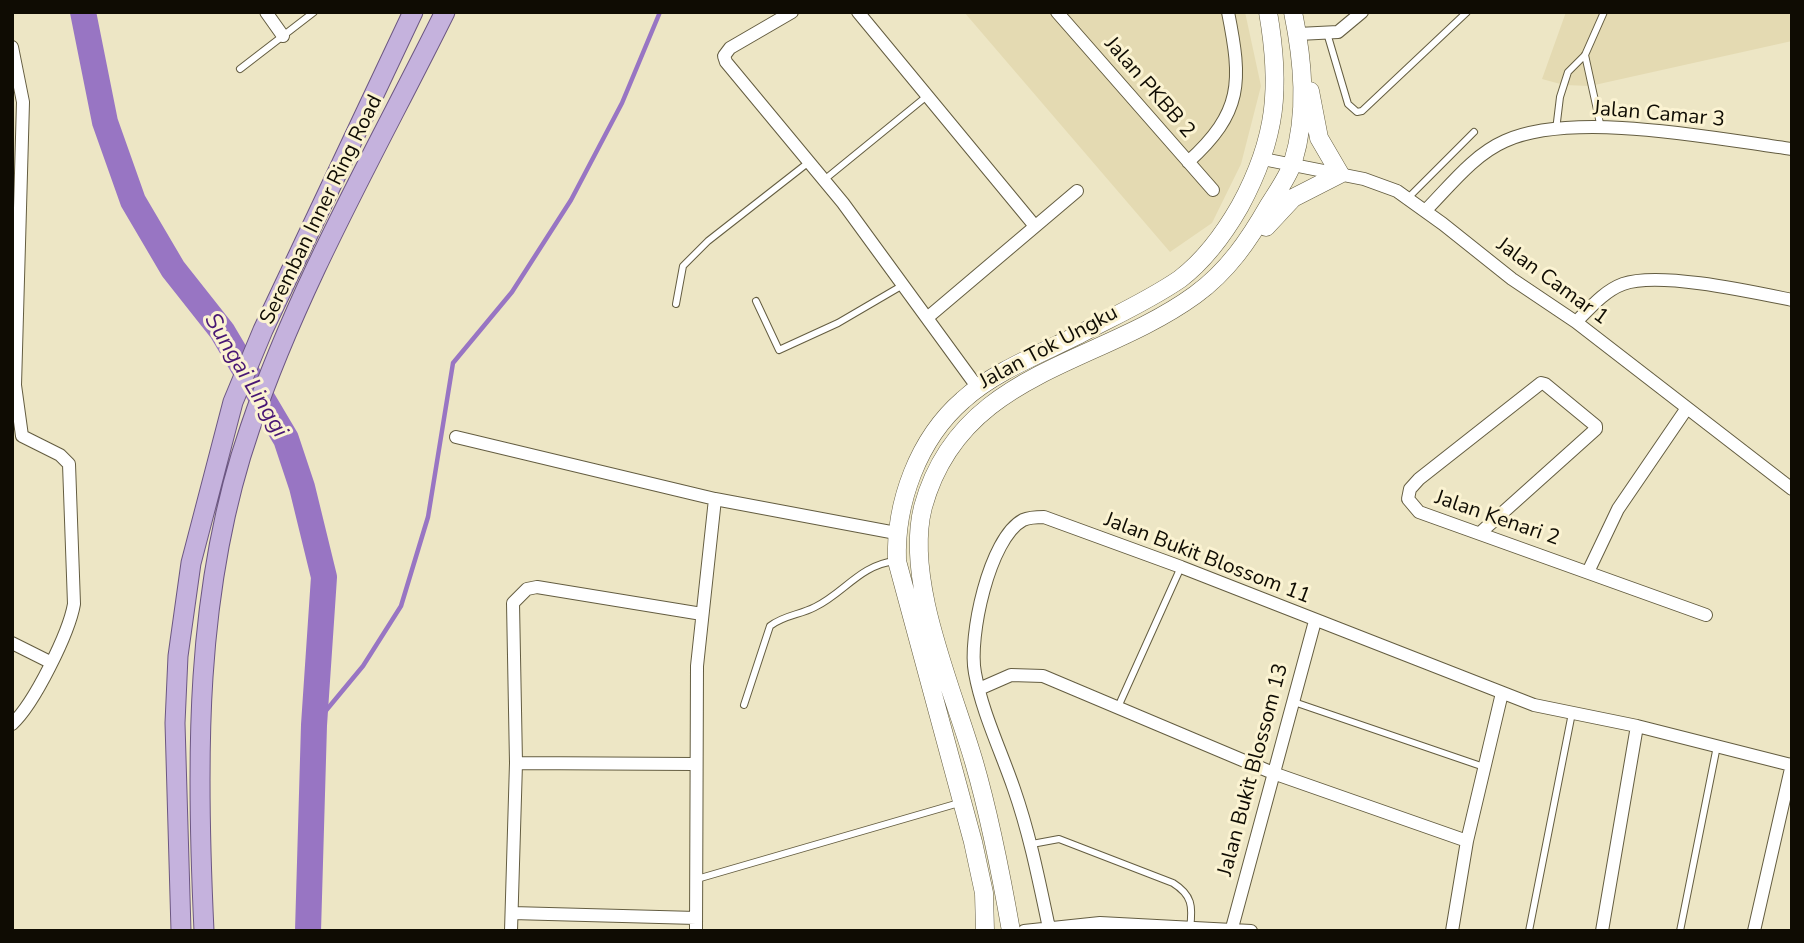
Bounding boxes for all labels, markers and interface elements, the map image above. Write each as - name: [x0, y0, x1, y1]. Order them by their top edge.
- street label: Jalan PKBB 2: [1098, 32, 1200, 144]
- street label: Seremban Inner Ring Road: [255, 91, 389, 329]
- street label: Jalan Camar 3: [1592, 97, 1726, 133]
- street label: Jalan Camar 1: [1491, 233, 1613, 331]
- street label: Jalan Tok Ungku: [976, 301, 1122, 395]
- water label: Sungai Linggi: [197, 309, 293, 443]
- street label: Jalan Kenari 2: [1431, 486, 1563, 552]
- street label: Jalan Bukit Blossom 11: [1100, 508, 1314, 610]
- street label: Jalan Bukit Blossom 13: [1213, 661, 1295, 879]

